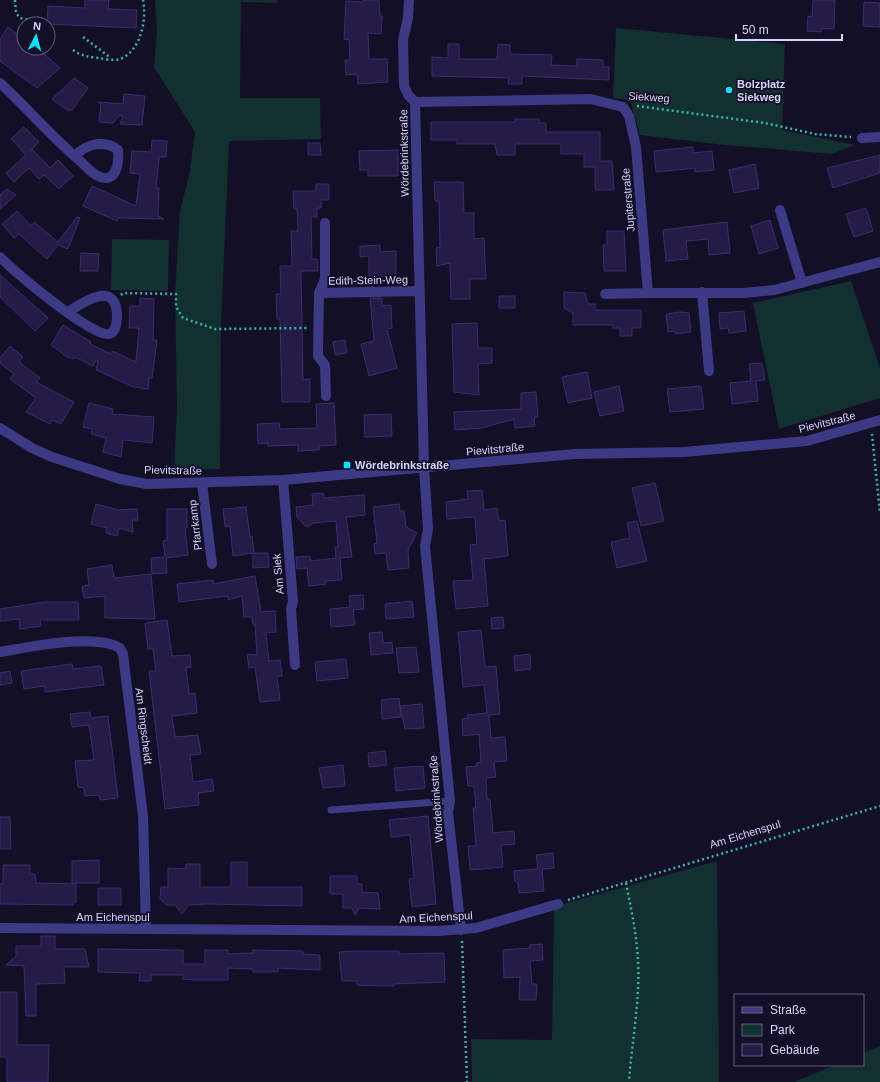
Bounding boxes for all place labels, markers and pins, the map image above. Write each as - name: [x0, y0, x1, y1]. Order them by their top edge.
- place label: Bolzplatz Siekweg: [737, 78, 786, 103]
- marker: Bolzplatz Siekweg: [724, 85, 734, 95]
- place label: Wördebrinkstraße: [355, 459, 449, 471]
- marker: Wördebrinkstraße: [342, 460, 352, 470]

